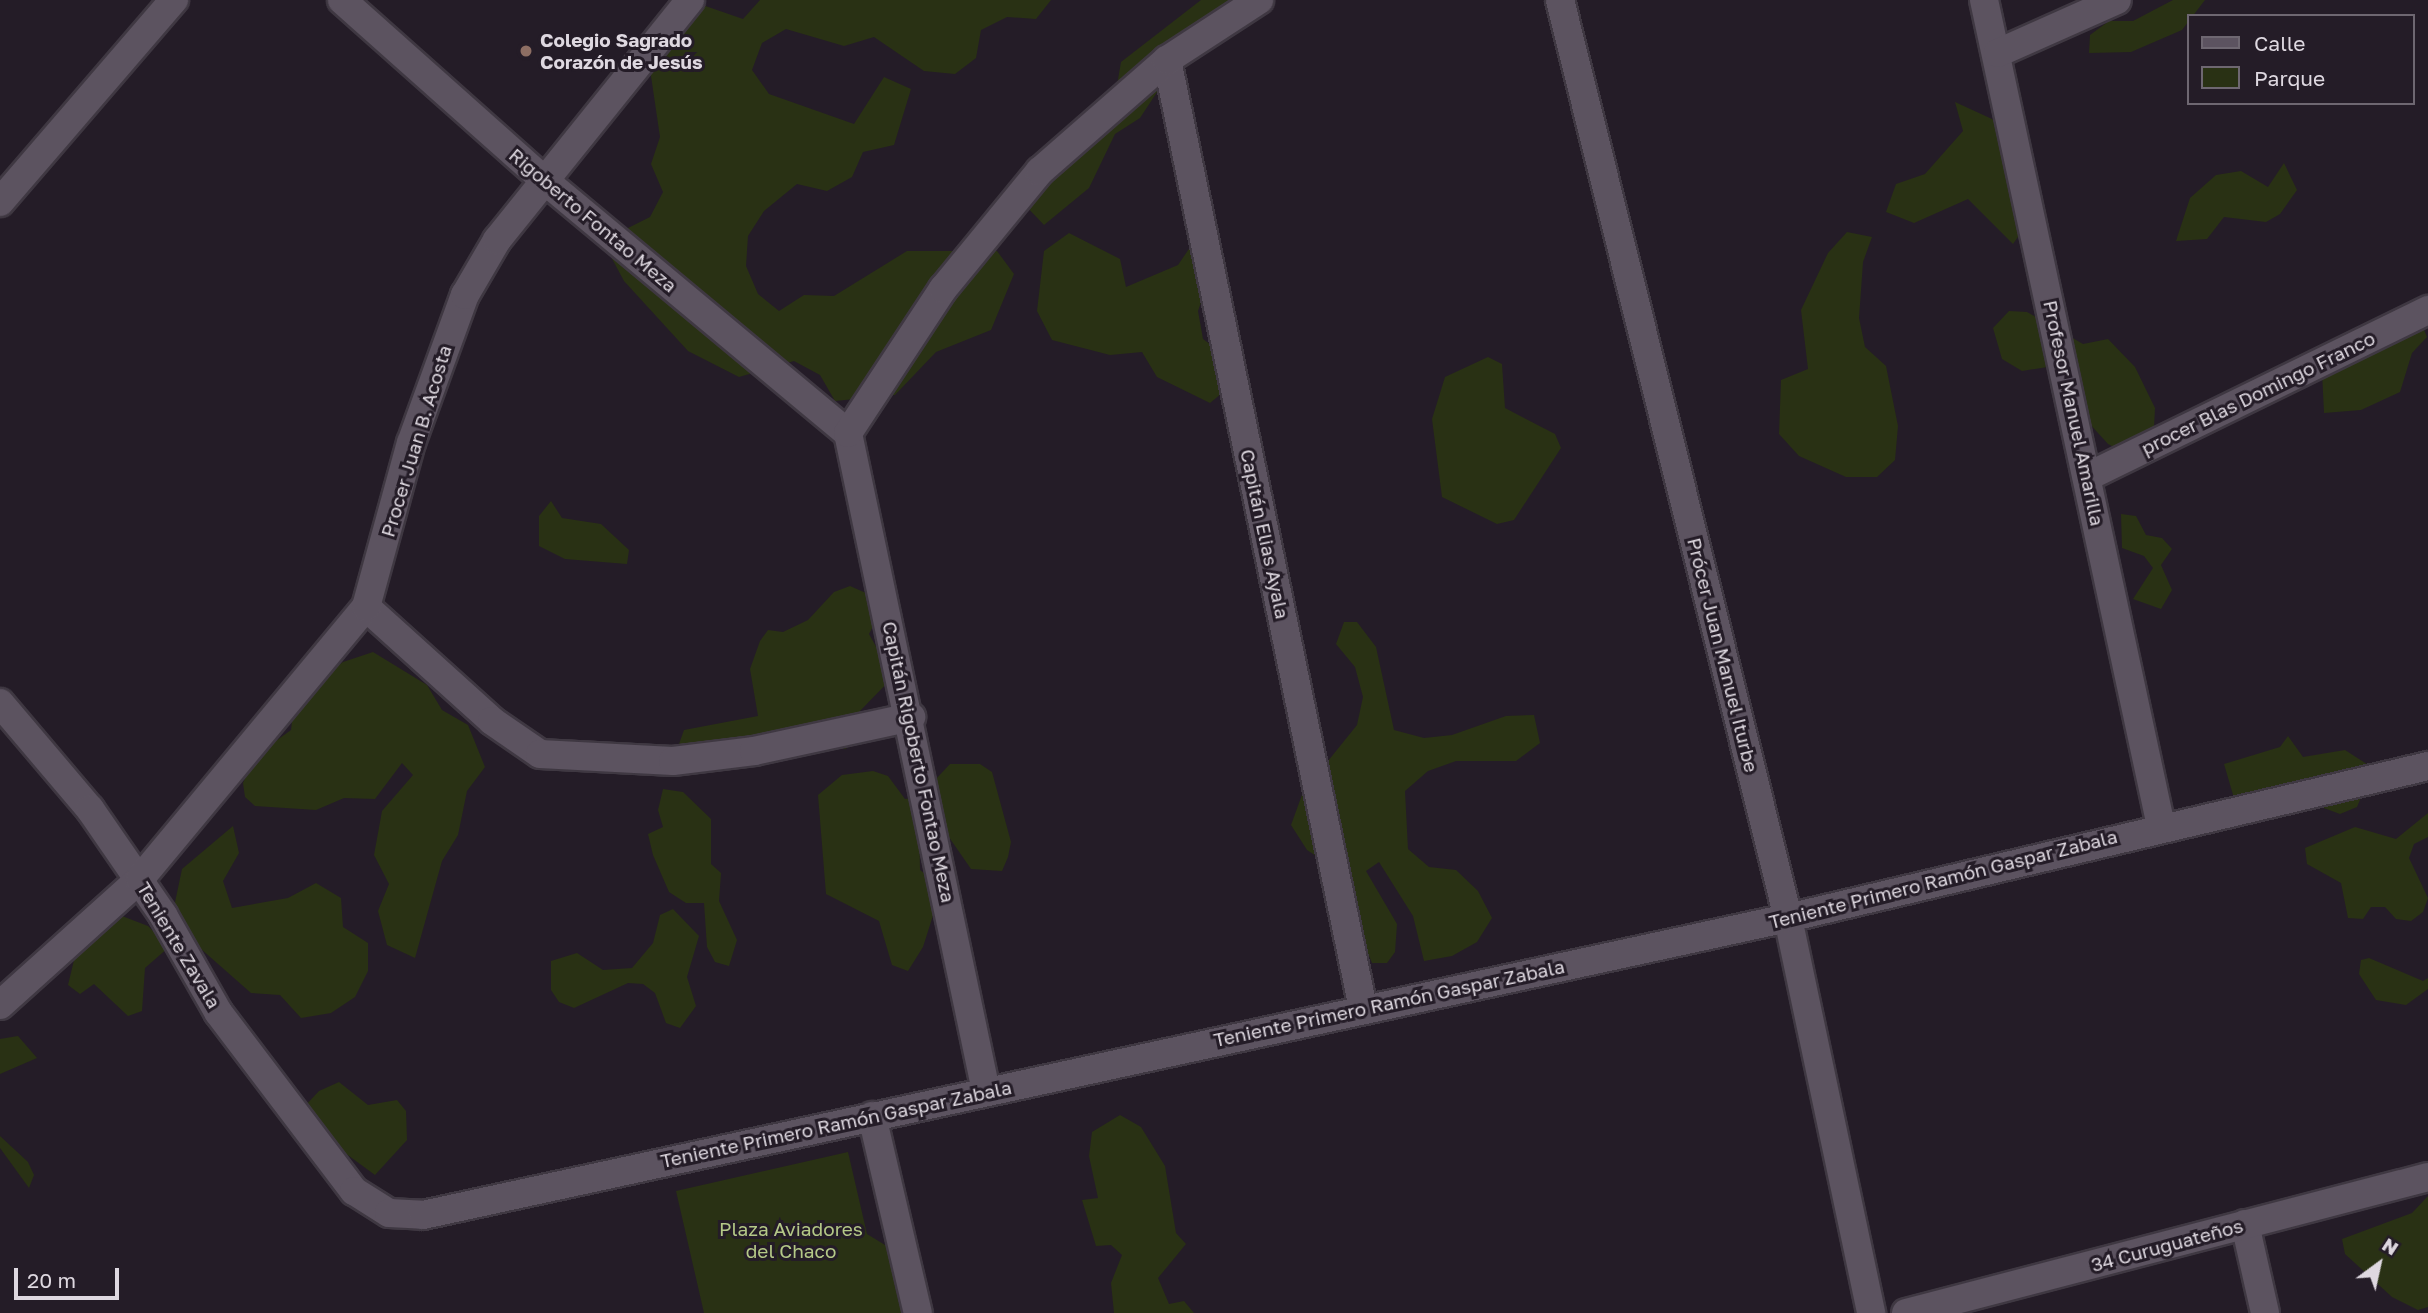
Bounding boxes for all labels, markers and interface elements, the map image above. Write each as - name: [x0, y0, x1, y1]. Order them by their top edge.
- legend: [2186, 14, 2414, 105]
- place label: Colegio Sagrado Corazón de Jesús: [540, 29, 703, 73]
- text: Calle: [2254, 30, 2306, 56]
- marker: Colegio Sagrado Corazón de Jesús: [518, 43, 534, 59]
- text: Parque: [2254, 65, 2325, 91]
- street label: Rigoberto Fontao Meza: [505, 143, 681, 297]
- street label: Profesor Manuel Amarilla: [2039, 298, 2109, 528]
- street label: procer Blas Domingo Franco: [2137, 326, 2379, 460]
- street label: Procer Juan B. Acosta: [376, 342, 456, 540]
- street label: Capitán Elias Ayala: [1236, 447, 1294, 621]
- street label: Prócer Juan Manuel Iturbe: [1683, 535, 1763, 775]
- street label: Capitán Rigoberto Fontao Meza: [878, 619, 960, 905]
- street label: Teniente Primero Ramón Gaspar Zabala: [1766, 825, 2120, 933]
- street label: Teniente Zavala: [132, 878, 226, 1012]
- street label: Teniente Primero Ramón Gaspar Zabala: [1211, 955, 1567, 1051]
- street label: Teniente Primero Ramón Gaspar Zabala: [658, 1076, 1014, 1172]
- street label: 34 Curuguateños: [2089, 1214, 2245, 1276]
- park label: Plaza Aviadores del Chaco: [719, 1218, 863, 1262]
- north arrow: [2344, 1229, 2414, 1299]
- text: N: [2378, 1232, 2403, 1260]
- scale bar: [18, 1254, 122, 1298]
- text: 20 m: [27, 1267, 76, 1293]

